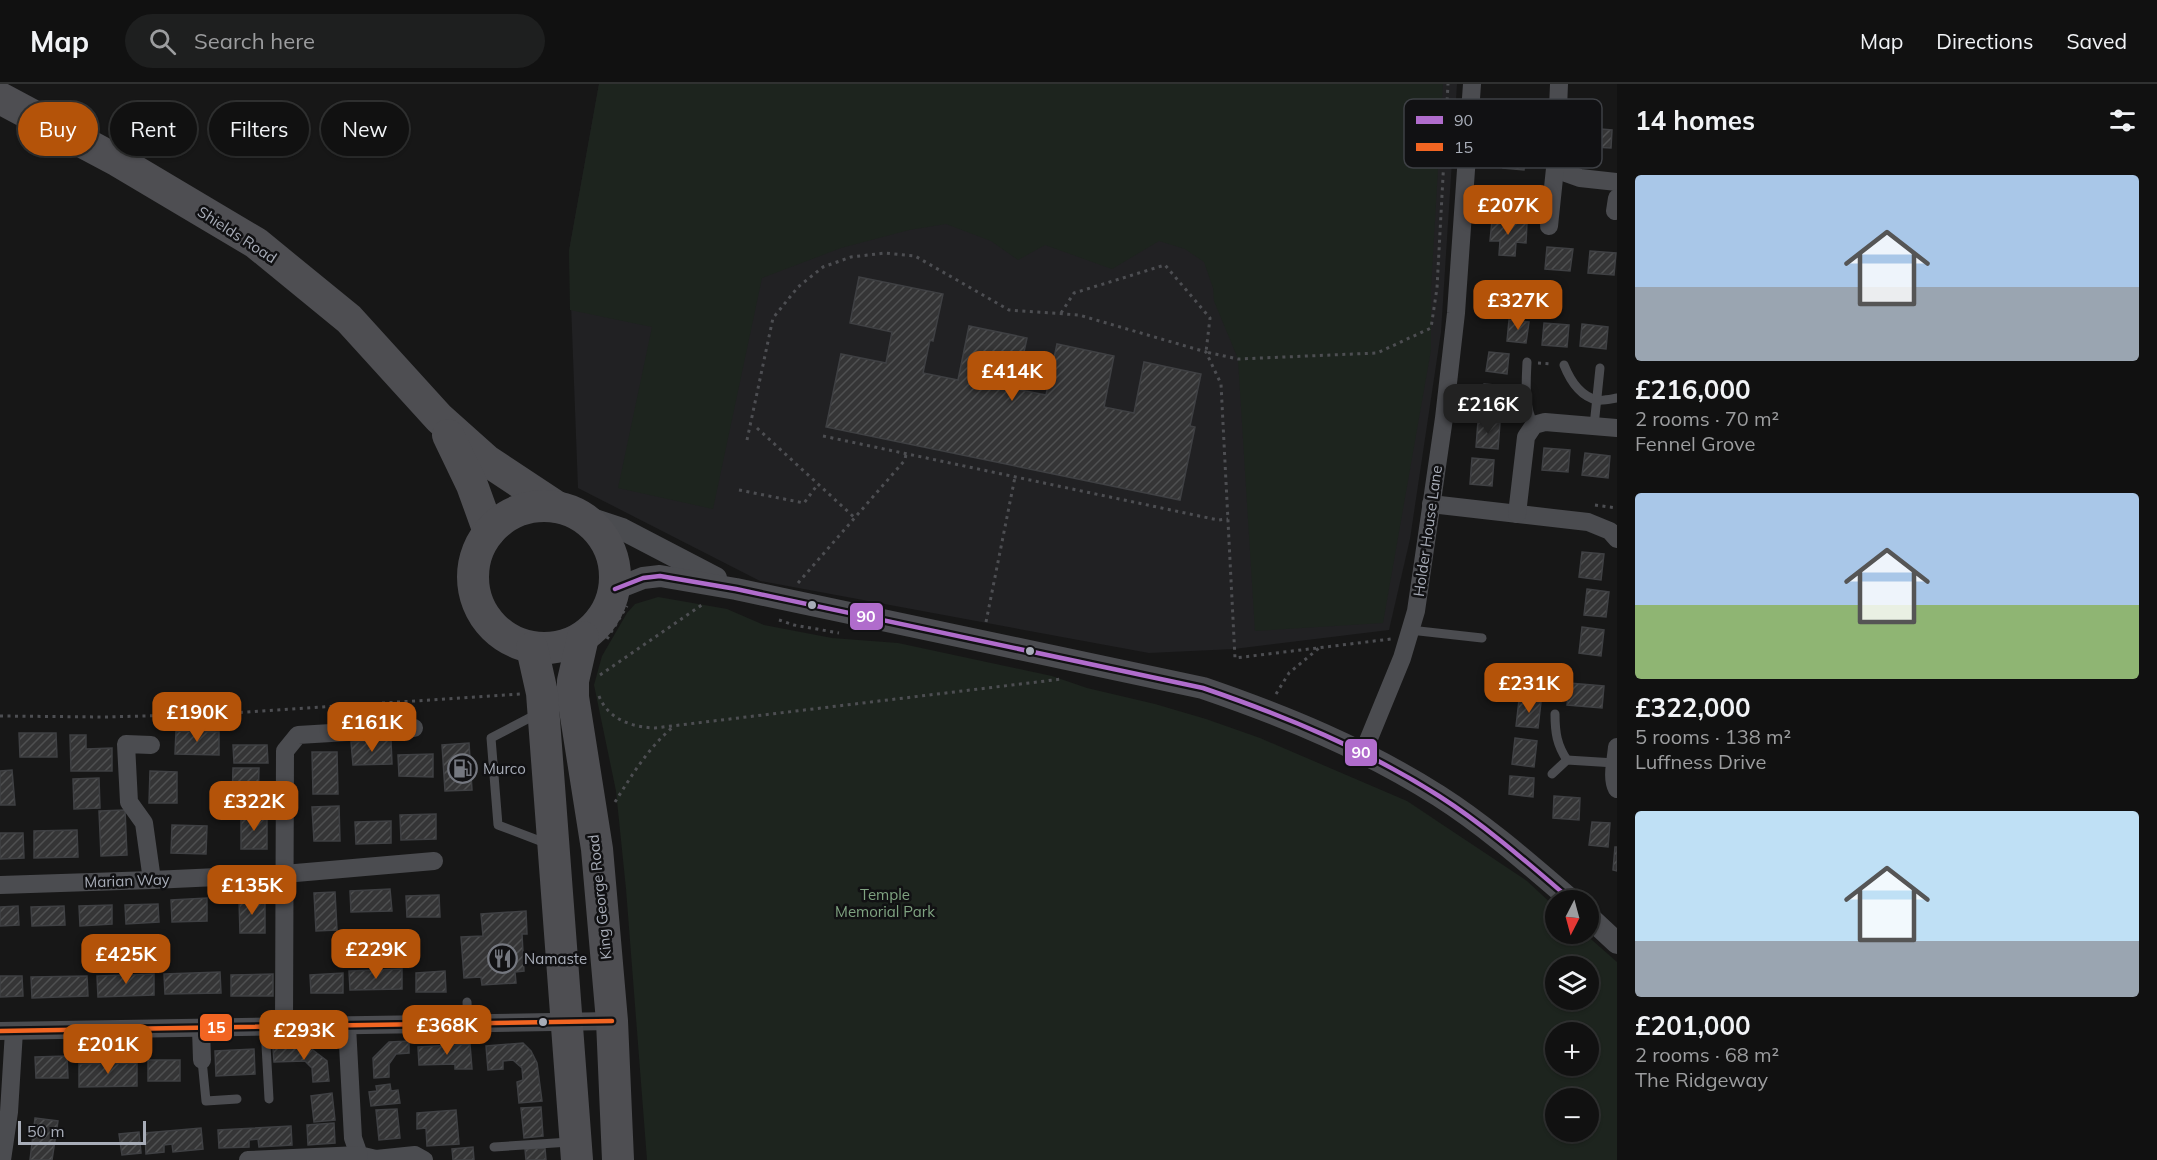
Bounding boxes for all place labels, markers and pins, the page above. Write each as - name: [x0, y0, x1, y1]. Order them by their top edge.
- pin: £207K: [1466, 185, 1550, 236]
- pin: £327K: [1476, 280, 1560, 331]
- pin: £414K: [970, 351, 1054, 402]
- pin: £216K: [1446, 384, 1530, 435]
- unlabelled marker: [806, 599, 818, 611]
- unlabelled marker: [1024, 645, 1036, 657]
- pin: £231K: [1487, 663, 1571, 714]
- pin: £190K: [155, 692, 239, 743]
- pin: £161K: [330, 702, 414, 753]
- fuel station icon: Murco: [446, 753, 478, 785]
- place label: Murco: [483, 759, 526, 778]
- pin: £322K: [212, 781, 296, 832]
- pin: £135K: [210, 865, 294, 916]
- pin: £229K: [334, 929, 418, 980]
- pin: £425K: [84, 934, 168, 985]
- restaurant icon: Namaste: [487, 943, 519, 975]
- place label: Namaste: [524, 949, 587, 968]
- pin: £368K: [405, 1005, 489, 1056]
- pin: £293K: [262, 1010, 346, 1061]
- unlabelled marker: [537, 1016, 549, 1028]
- pin: £201K: [66, 1024, 150, 1075]

